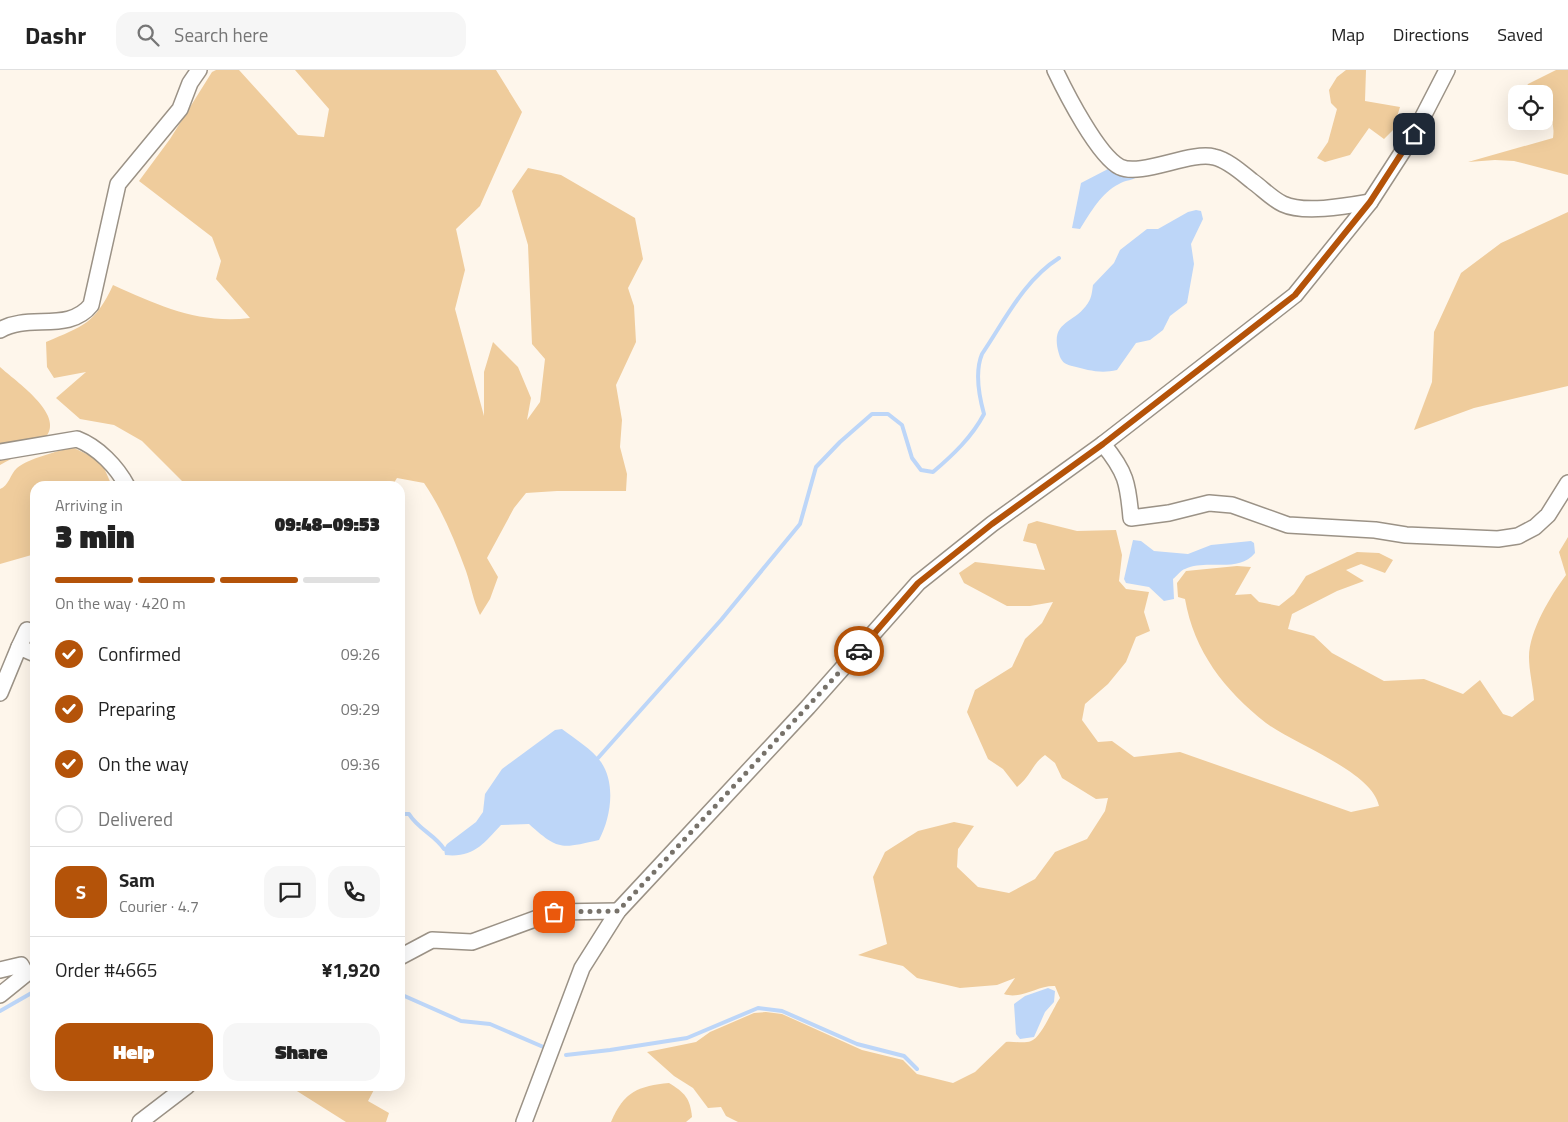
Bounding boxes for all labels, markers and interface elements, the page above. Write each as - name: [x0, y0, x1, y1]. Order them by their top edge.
- search box: [116, 12, 466, 57]
- text: Dashr: [25, 17, 86, 53]
- text: Search here: [174, 20, 268, 49]
- icon: search: [134, 21, 162, 49]
- text: Map: [1331, 21, 1365, 48]
- text: Directions: [1393, 21, 1469, 48]
- text: Saved: [1497, 21, 1543, 48]
- map controls: [1508, 85, 1553, 130]
- button: locate: [1508, 85, 1553, 130]
- pin: [1393, 113, 1435, 155]
- icon: home: [1400, 120, 1428, 148]
- text: Arriving in: [55, 493, 123, 517]
- text: 09:48–09:53: [275, 509, 380, 538]
- text: 3 min: [55, 512, 135, 560]
- text: On the way · 420 m: [55, 591, 186, 615]
- courier: [834, 626, 884, 676]
- icon: car: [845, 637, 873, 665]
- text: Confirmed: [98, 639, 181, 668]
- icon: check: [55, 640, 83, 668]
- text: 09:26: [341, 642, 380, 666]
- text: Preparing: [98, 694, 175, 723]
- icon: check: [55, 695, 83, 723]
- text: 09:29: [341, 697, 380, 721]
- text: On the way: [98, 749, 189, 778]
- icon: check: [55, 750, 83, 778]
- text: 09:36: [341, 752, 380, 776]
- text: Delivered: [98, 804, 173, 833]
- text: Sam: [119, 865, 155, 894]
- button: chat: [264, 866, 316, 918]
- button: phone: [328, 866, 380, 918]
- text: S: [76, 877, 86, 906]
- pin: [533, 891, 575, 933]
- text: Courier · 4.7: [119, 894, 199, 918]
- icon: bag: [540, 898, 568, 926]
- text: Order #4665: [55, 955, 157, 984]
- text: ¥1,920: [322, 955, 380, 984]
- button: Help: [55, 1023, 213, 1081]
- button: Share: [223, 1023, 380, 1081]

